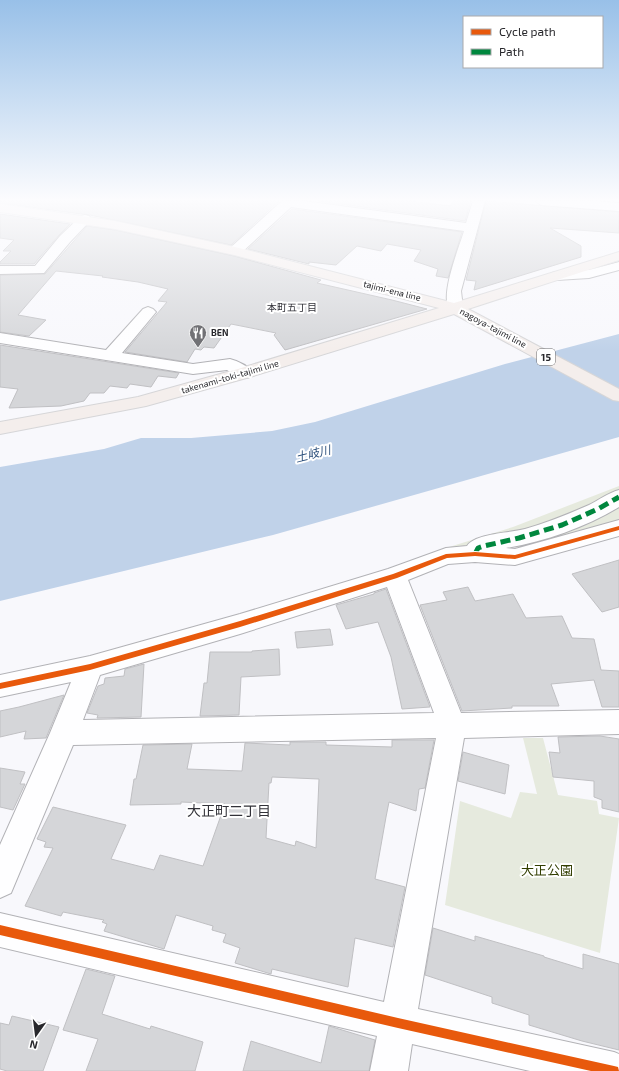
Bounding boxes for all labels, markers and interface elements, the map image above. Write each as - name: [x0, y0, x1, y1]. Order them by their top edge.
- legend: [463, 16, 603, 68]
- text: Cycle path: [499, 24, 556, 38]
- text: Path: [499, 44, 524, 58]
- street label: tajimi-ena line: [362, 278, 422, 303]
- district label: 本町五丁目: [267, 301, 317, 313]
- street label: nagoya-tajimi line: [458, 305, 529, 350]
- restaurant icon: BEN: [188, 323, 208, 348]
- place label: BEN: [211, 327, 228, 338]
- road number: 15: [537, 349, 555, 365]
- street label: takenami-toki-tajimi line: [180, 357, 280, 396]
- water label: 土岐川: [294, 441, 334, 464]
- district label: 大正町二丁目: [187, 802, 271, 819]
- park label: 大正公園: [521, 862, 573, 878]
- north arrow: [16, 1015, 56, 1055]
- text: N: [28, 1038, 39, 1052]

